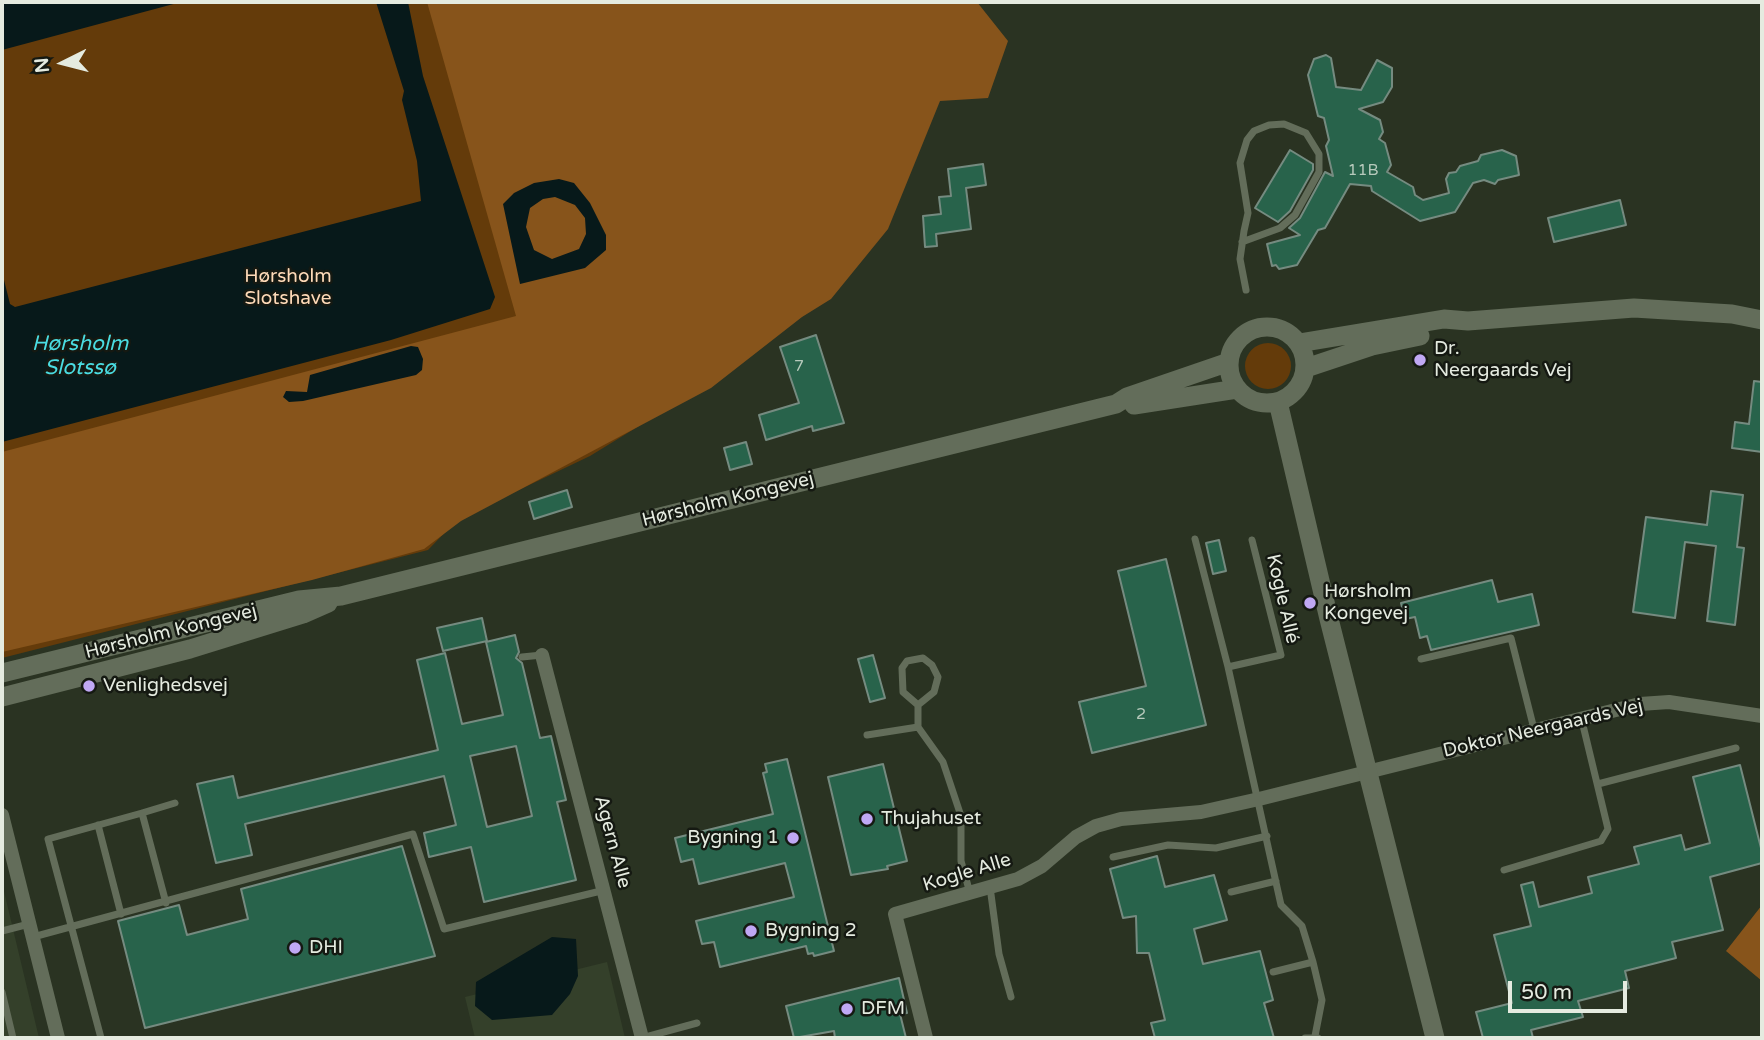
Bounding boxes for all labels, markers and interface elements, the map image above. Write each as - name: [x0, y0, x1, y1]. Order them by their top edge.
- north arrow: [28, 28, 98, 98]
- text: N: [30, 56, 54, 74]
- house number: 11B: [1347, 161, 1379, 181]
- park label: Hørsholm Slotshave: [244, 266, 332, 310]
- water label: Hørsholm Slotssø: [32, 331, 128, 381]
- place label: Dr. Neergaards Vej: [1434, 338, 1572, 382]
- marker: Dr. Neergaards Vej: [1412, 352, 1428, 368]
- house number: 7: [794, 357, 804, 377]
- street label: Hørsholm Kongevej: [640, 468, 816, 532]
- street label: Kogle Allé: [1261, 552, 1303, 646]
- place label: Hørsholm Kongevej: [1324, 581, 1411, 625]
- marker: Hørsholm Kongevej: [1302, 595, 1318, 611]
- street label: Hørsholm Kongevej: [83, 600, 259, 664]
- place label: Venlighedsvej: [103, 675, 228, 697]
- marker: Venlighedsvej: [81, 678, 97, 694]
- street label: Doktor Neergaards Vej: [1441, 695, 1645, 763]
- house number: 2: [1136, 705, 1146, 725]
- street label: Agern Alle: [589, 793, 635, 891]
- place label: Thujahuset: [881, 808, 981, 830]
- marker: Thujahuset: [859, 811, 875, 827]
- place label: Bygning 1: [687, 827, 779, 849]
- marker: Bygning 1: [785, 830, 801, 846]
- street label: Kogle Alle: [920, 849, 1014, 897]
- place label: Bygning 2: [765, 920, 857, 942]
- marker: Bygning 2: [743, 923, 759, 939]
- place label: DHI: [309, 937, 343, 959]
- marker: DHI: [287, 940, 303, 956]
- scale bar: [1512, 967, 1631, 1011]
- text: 50 m: [1521, 980, 1572, 1005]
- place label: DFM: [861, 998, 905, 1020]
- marker: DFM: [839, 1001, 855, 1017]

